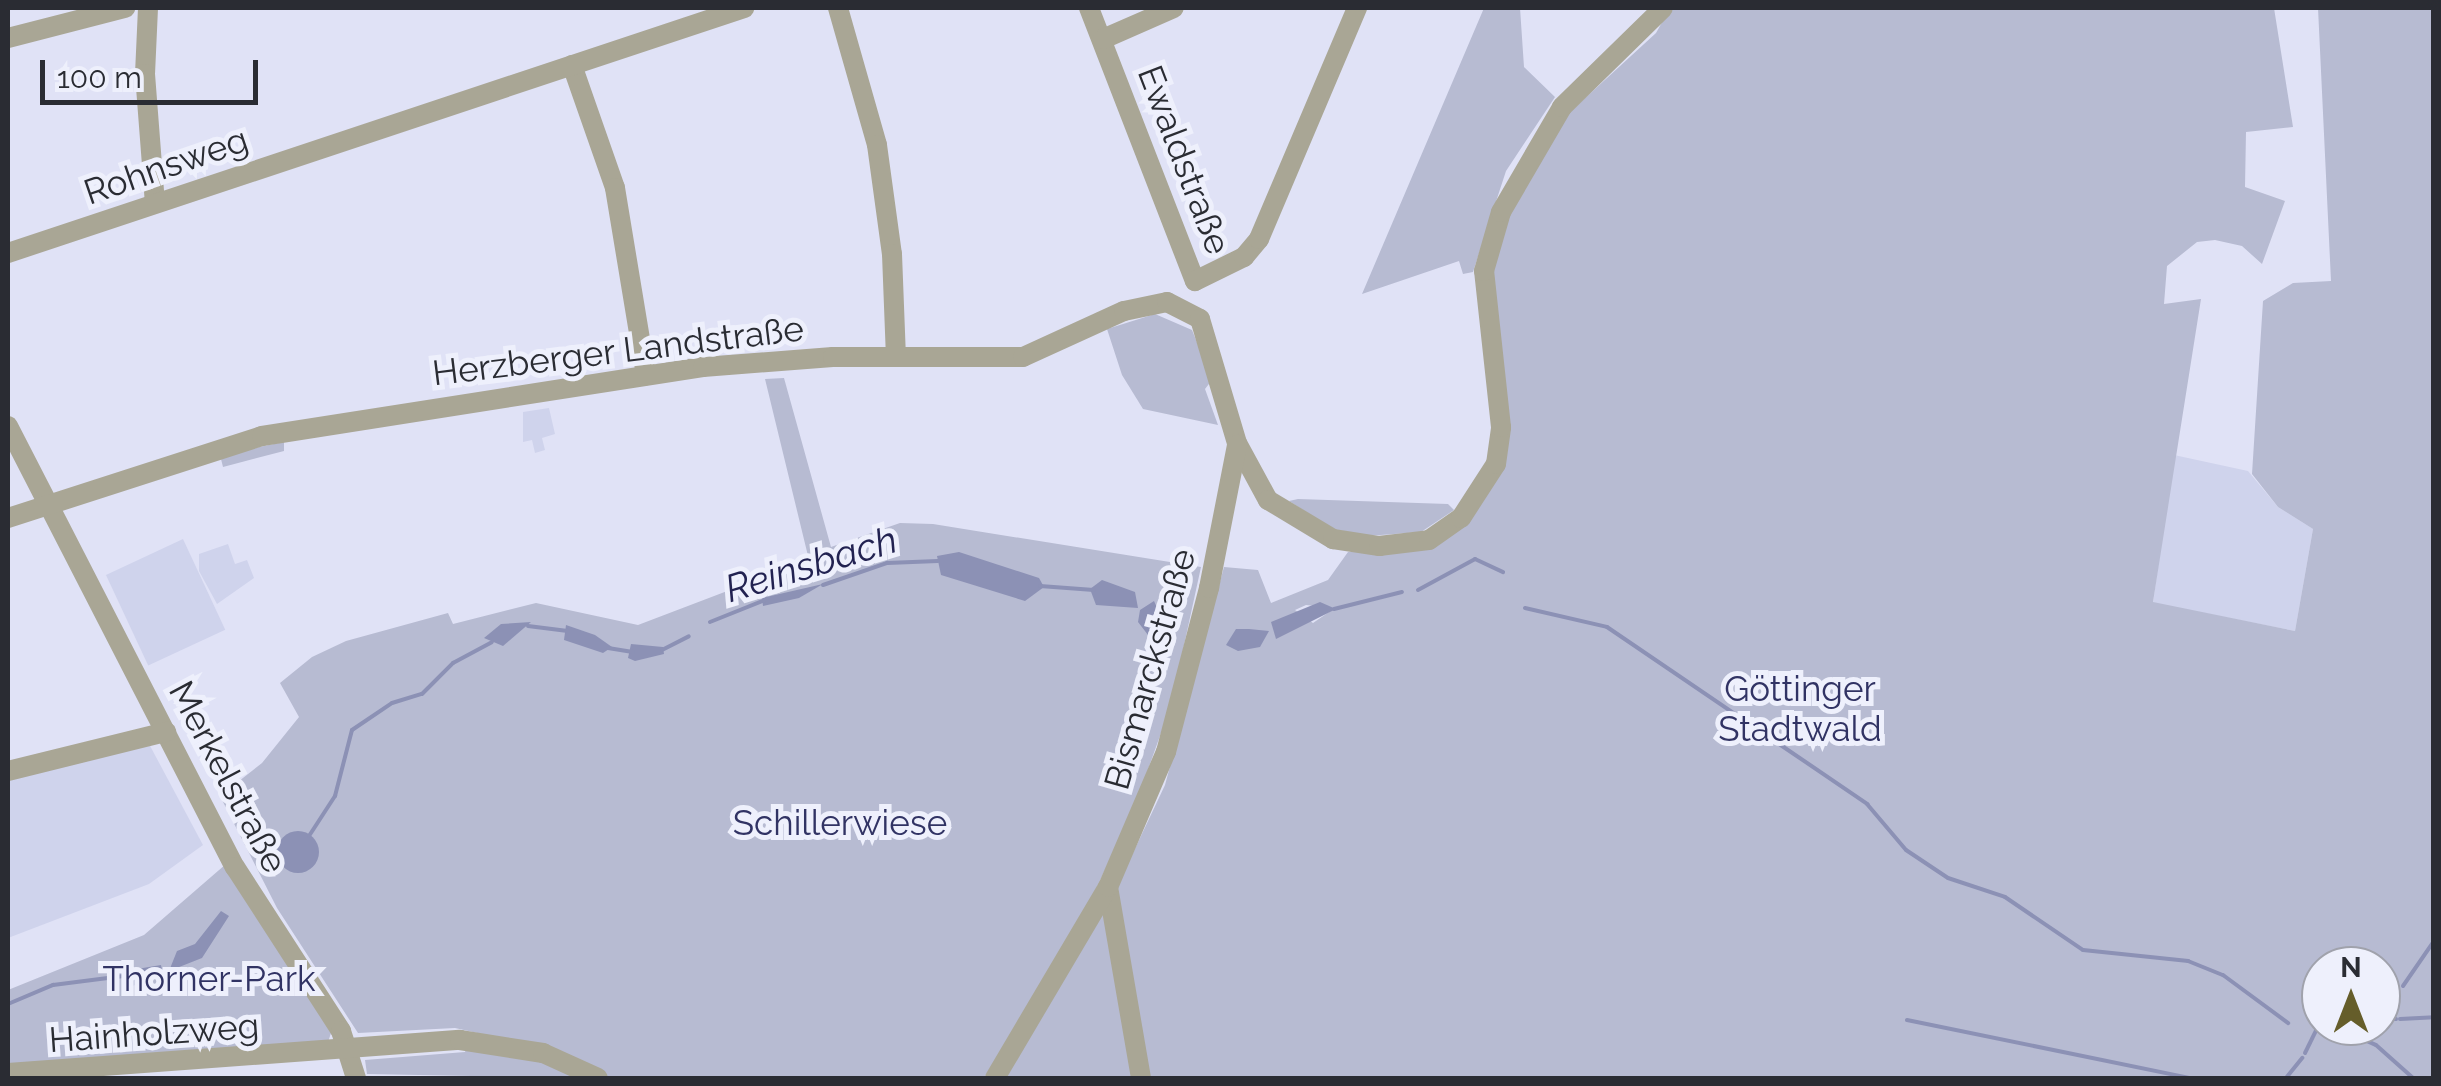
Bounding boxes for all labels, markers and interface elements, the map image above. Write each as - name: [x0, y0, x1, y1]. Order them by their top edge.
- scale bar: [45, 40, 262, 102]
- text: 100 m: [57, 60, 142, 95]
- street label: Ewaldstraße: [1129, 60, 1239, 260]
- street label: Rohnsweg: [79, 118, 253, 214]
- street label: Herzberger Landstraße: [430, 307, 806, 395]
- water label: Reinsbach: [720, 516, 902, 612]
- street label: Bismarckstraße: [1096, 544, 1204, 794]
- park label: Göttinger Stadtwald: [1718, 668, 1882, 750]
- street label: Merkelstraße: [160, 674, 296, 880]
- park label: Schillerwiese: [733, 802, 947, 844]
- north arrow: [2301, 946, 2401, 1046]
- text: N: [2340, 951, 2362, 984]
- park label: Thorner-Park: [102, 958, 316, 1000]
- street label: Hainholzweg: [47, 1005, 261, 1061]

